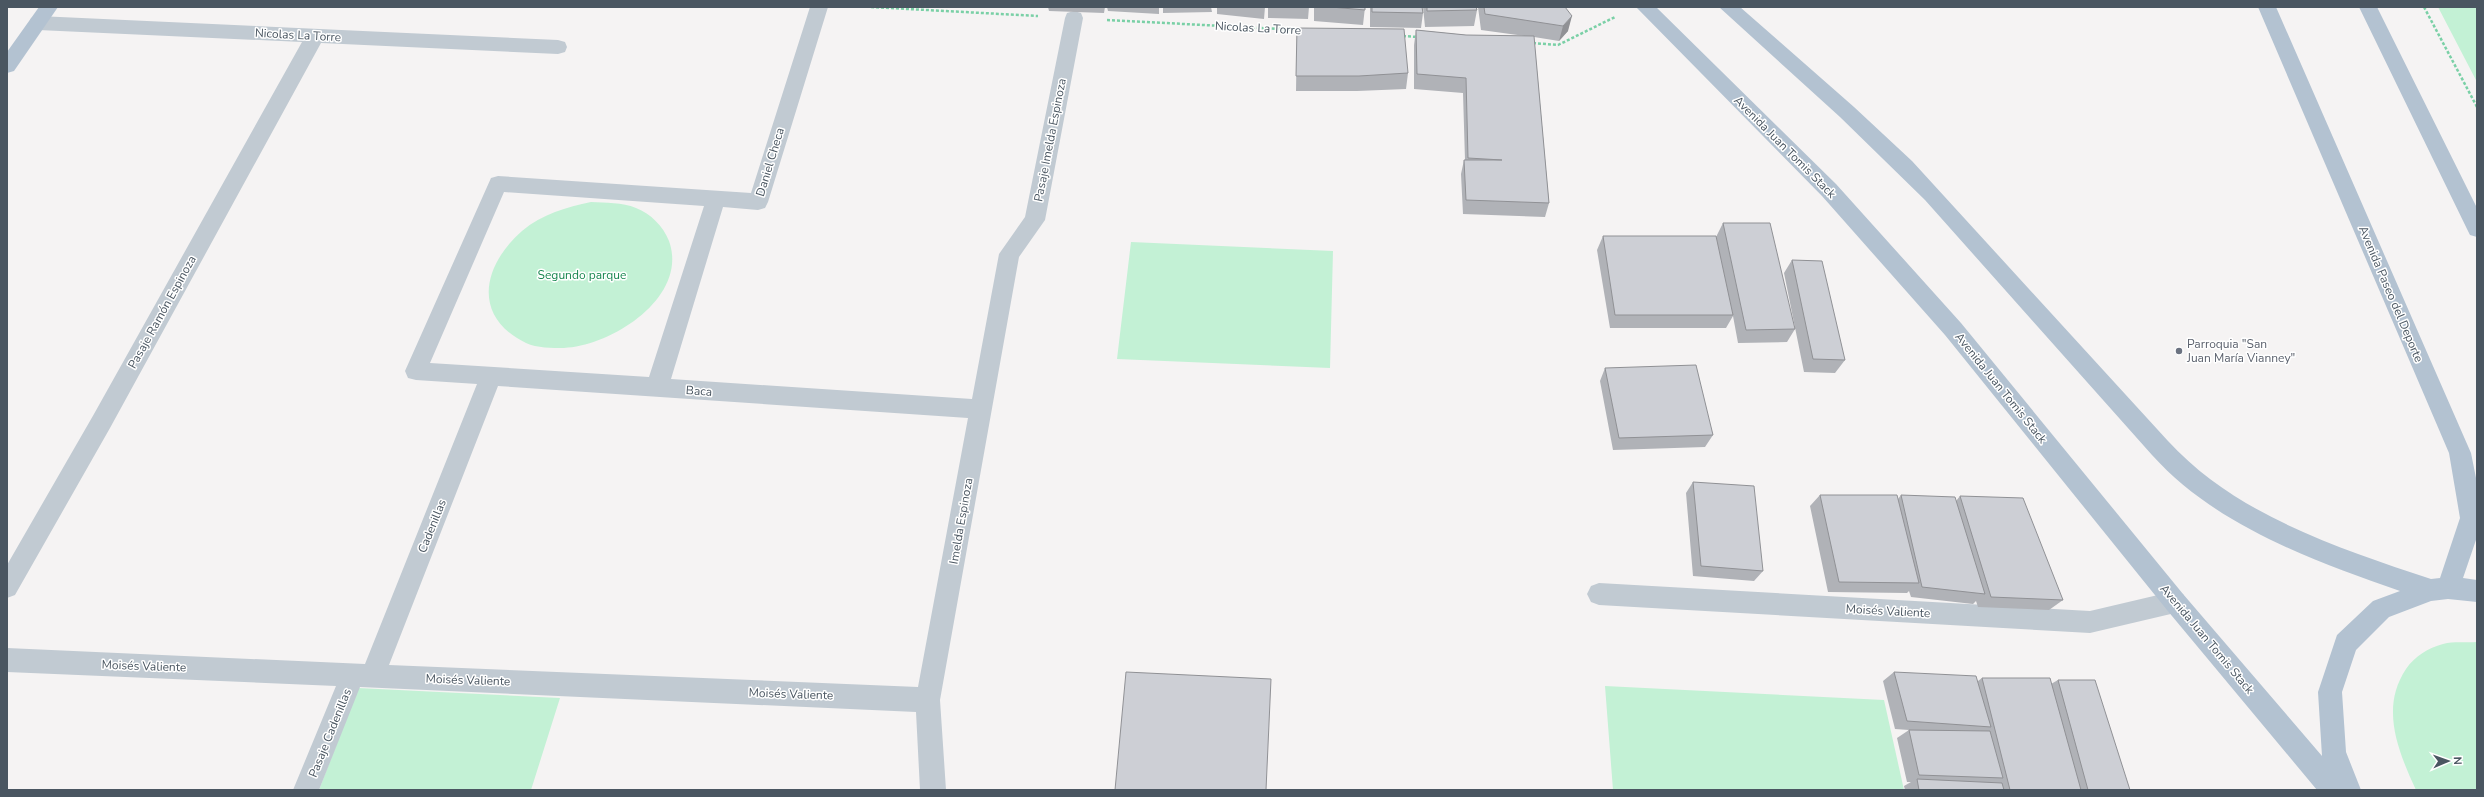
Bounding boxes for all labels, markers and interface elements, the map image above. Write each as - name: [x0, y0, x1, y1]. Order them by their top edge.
- street label: Nicolas La Torre: [1214, 18, 1302, 38]
- street label: Nicolas La Torre: [254, 25, 342, 45]
- street label: Pasaje Imelda Espinoza: [1030, 77, 1070, 203]
- street label: Avenida Juan Tomis Stack: [1730, 92, 1840, 202]
- street label: Daniel Checa: [752, 126, 788, 198]
- street label: Avenida Paseo del Deporte: [2355, 223, 2427, 365]
- street label: Pasaje Ramón Espinoza: [124, 253, 200, 371]
- park label: Segundo parque: [538, 267, 626, 283]
- street label: Avenida Juan Tomis Stack: [1951, 329, 2051, 448]
- place label: Parroquia "San Juan María Vianney": [2186, 336, 2295, 366]
- marker: Parroquia "San Juan María Vianney": [2174, 346, 2184, 356]
- street label: Baca: [685, 382, 713, 400]
- street label: Imelda Espinoza: [946, 477, 976, 565]
- street label: Cadenillas: [414, 497, 450, 555]
- street label: Avenida Juan Tomis Stack: [2156, 581, 2258, 698]
- street label: Moisés Valiente: [1845, 601, 1931, 621]
- street label: Moisés Valiente: [101, 657, 187, 675]
- street label: Moisés Valiente: [425, 671, 511, 689]
- street label: Moisés Valiente: [748, 685, 834, 703]
- street label: Pasaje Cadenillas: [305, 686, 355, 780]
- north arrow: [2428, 741, 2468, 781]
- text: N: [2450, 756, 2465, 765]

